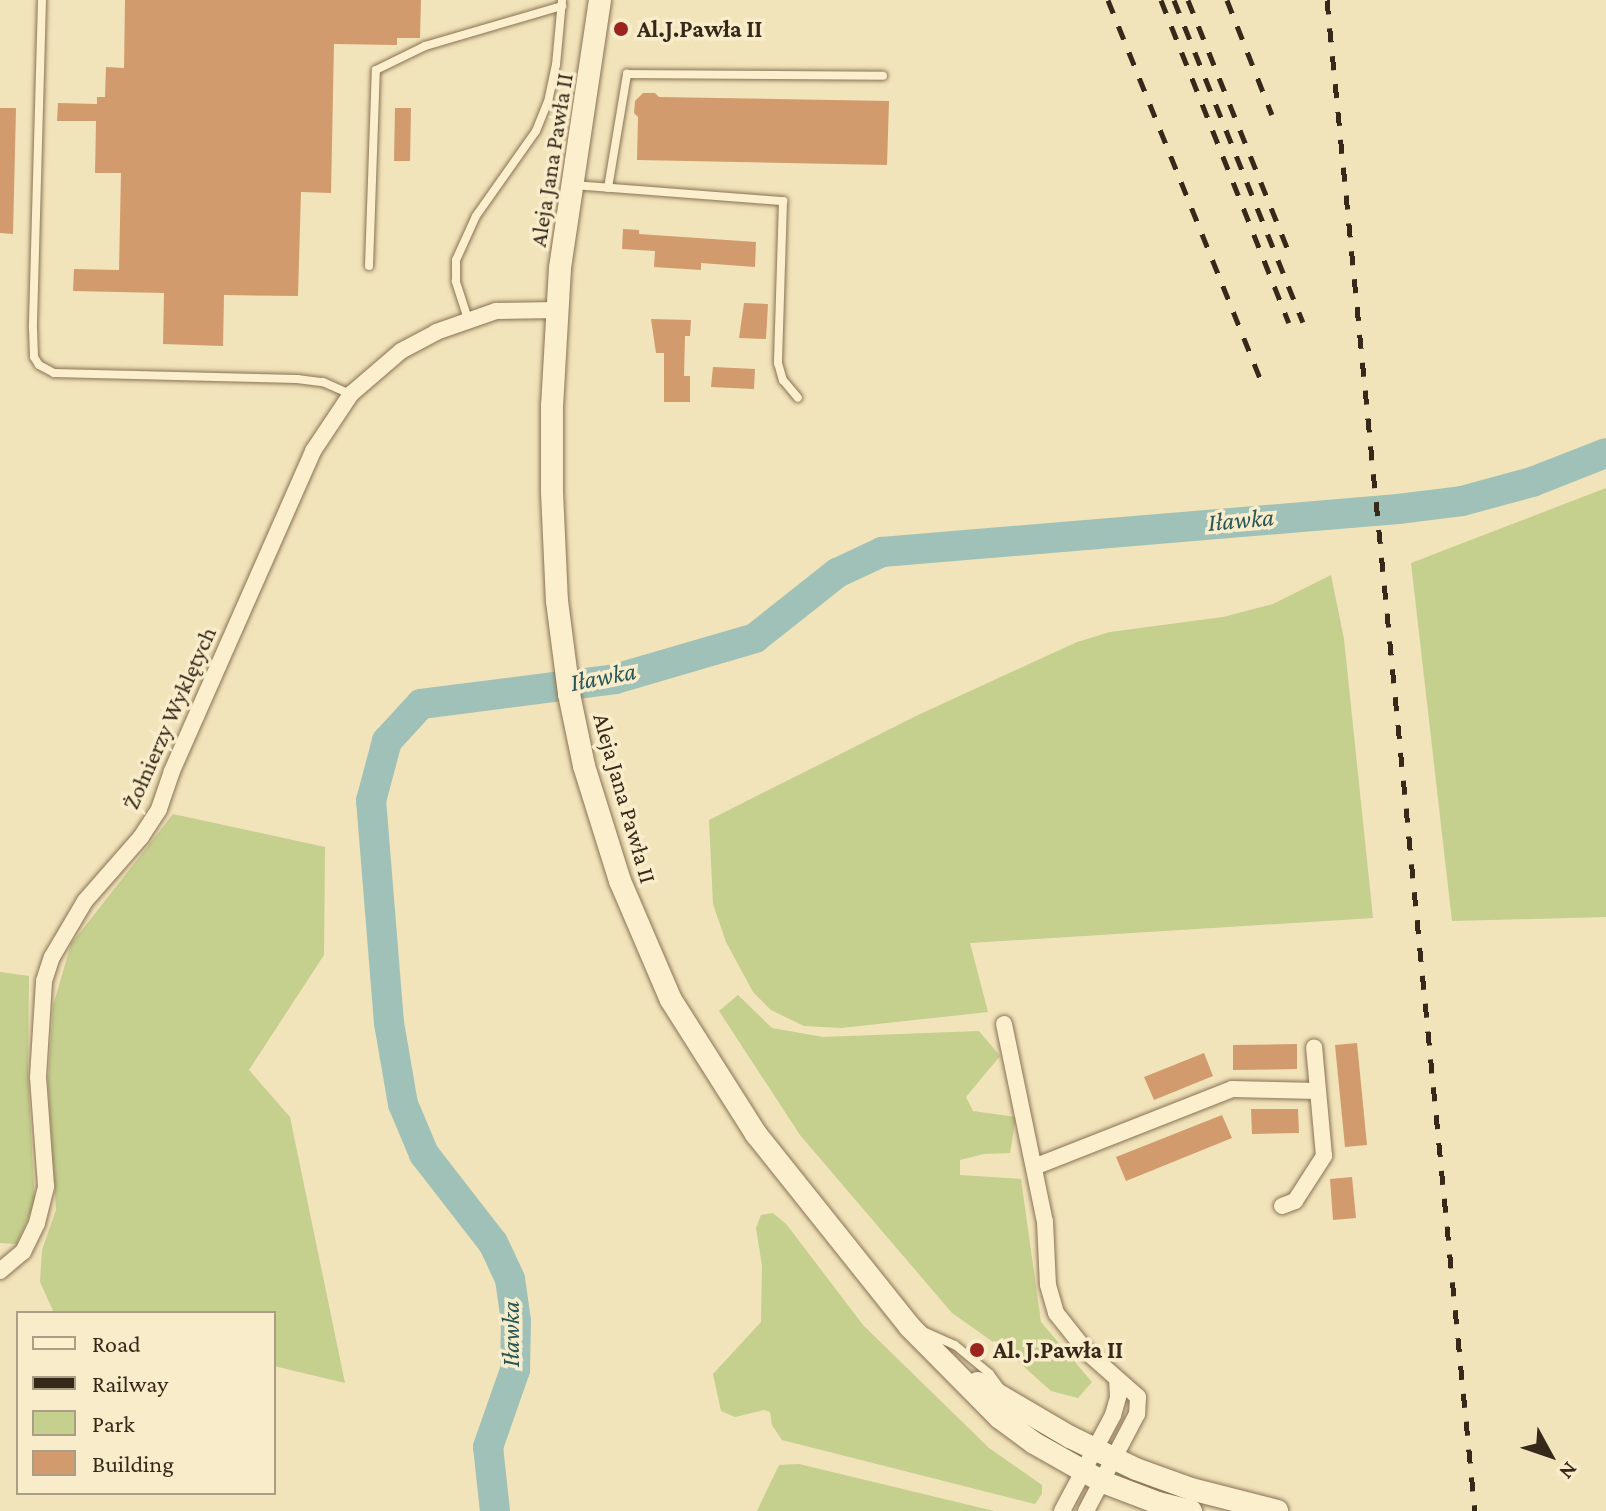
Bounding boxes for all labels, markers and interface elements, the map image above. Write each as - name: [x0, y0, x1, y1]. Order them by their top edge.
- place label: Al.J.Pawła II: [637, 15, 762, 43]
- marker: Al.J.Pawła II: [612, 20, 630, 38]
- street label: Aleja Jana Pawła II: [523, 71, 579, 249]
- water label: Iławka: [1207, 502, 1275, 538]
- street label: Żołnierzy Wyklętych: [116, 622, 222, 814]
- water label: Iławka: [567, 655, 639, 699]
- street label: Aleja Jana Pawła II: [587, 710, 663, 886]
- water label: Iławka: [495, 1301, 527, 1367]
- legend: [16, 1311, 276, 1495]
- text: Road: [92, 1330, 141, 1357]
- place label: Al. J.Pawła II: [993, 1336, 1123, 1364]
- marker: Al. J.Pawła II: [968, 1341, 986, 1359]
- text: Railway: [92, 1370, 168, 1397]
- text: Park: [92, 1410, 135, 1437]
- north arrow: [1510, 1415, 1590, 1495]
- text: Building: [92, 1450, 174, 1477]
- text: N: [1554, 1457, 1583, 1485]

